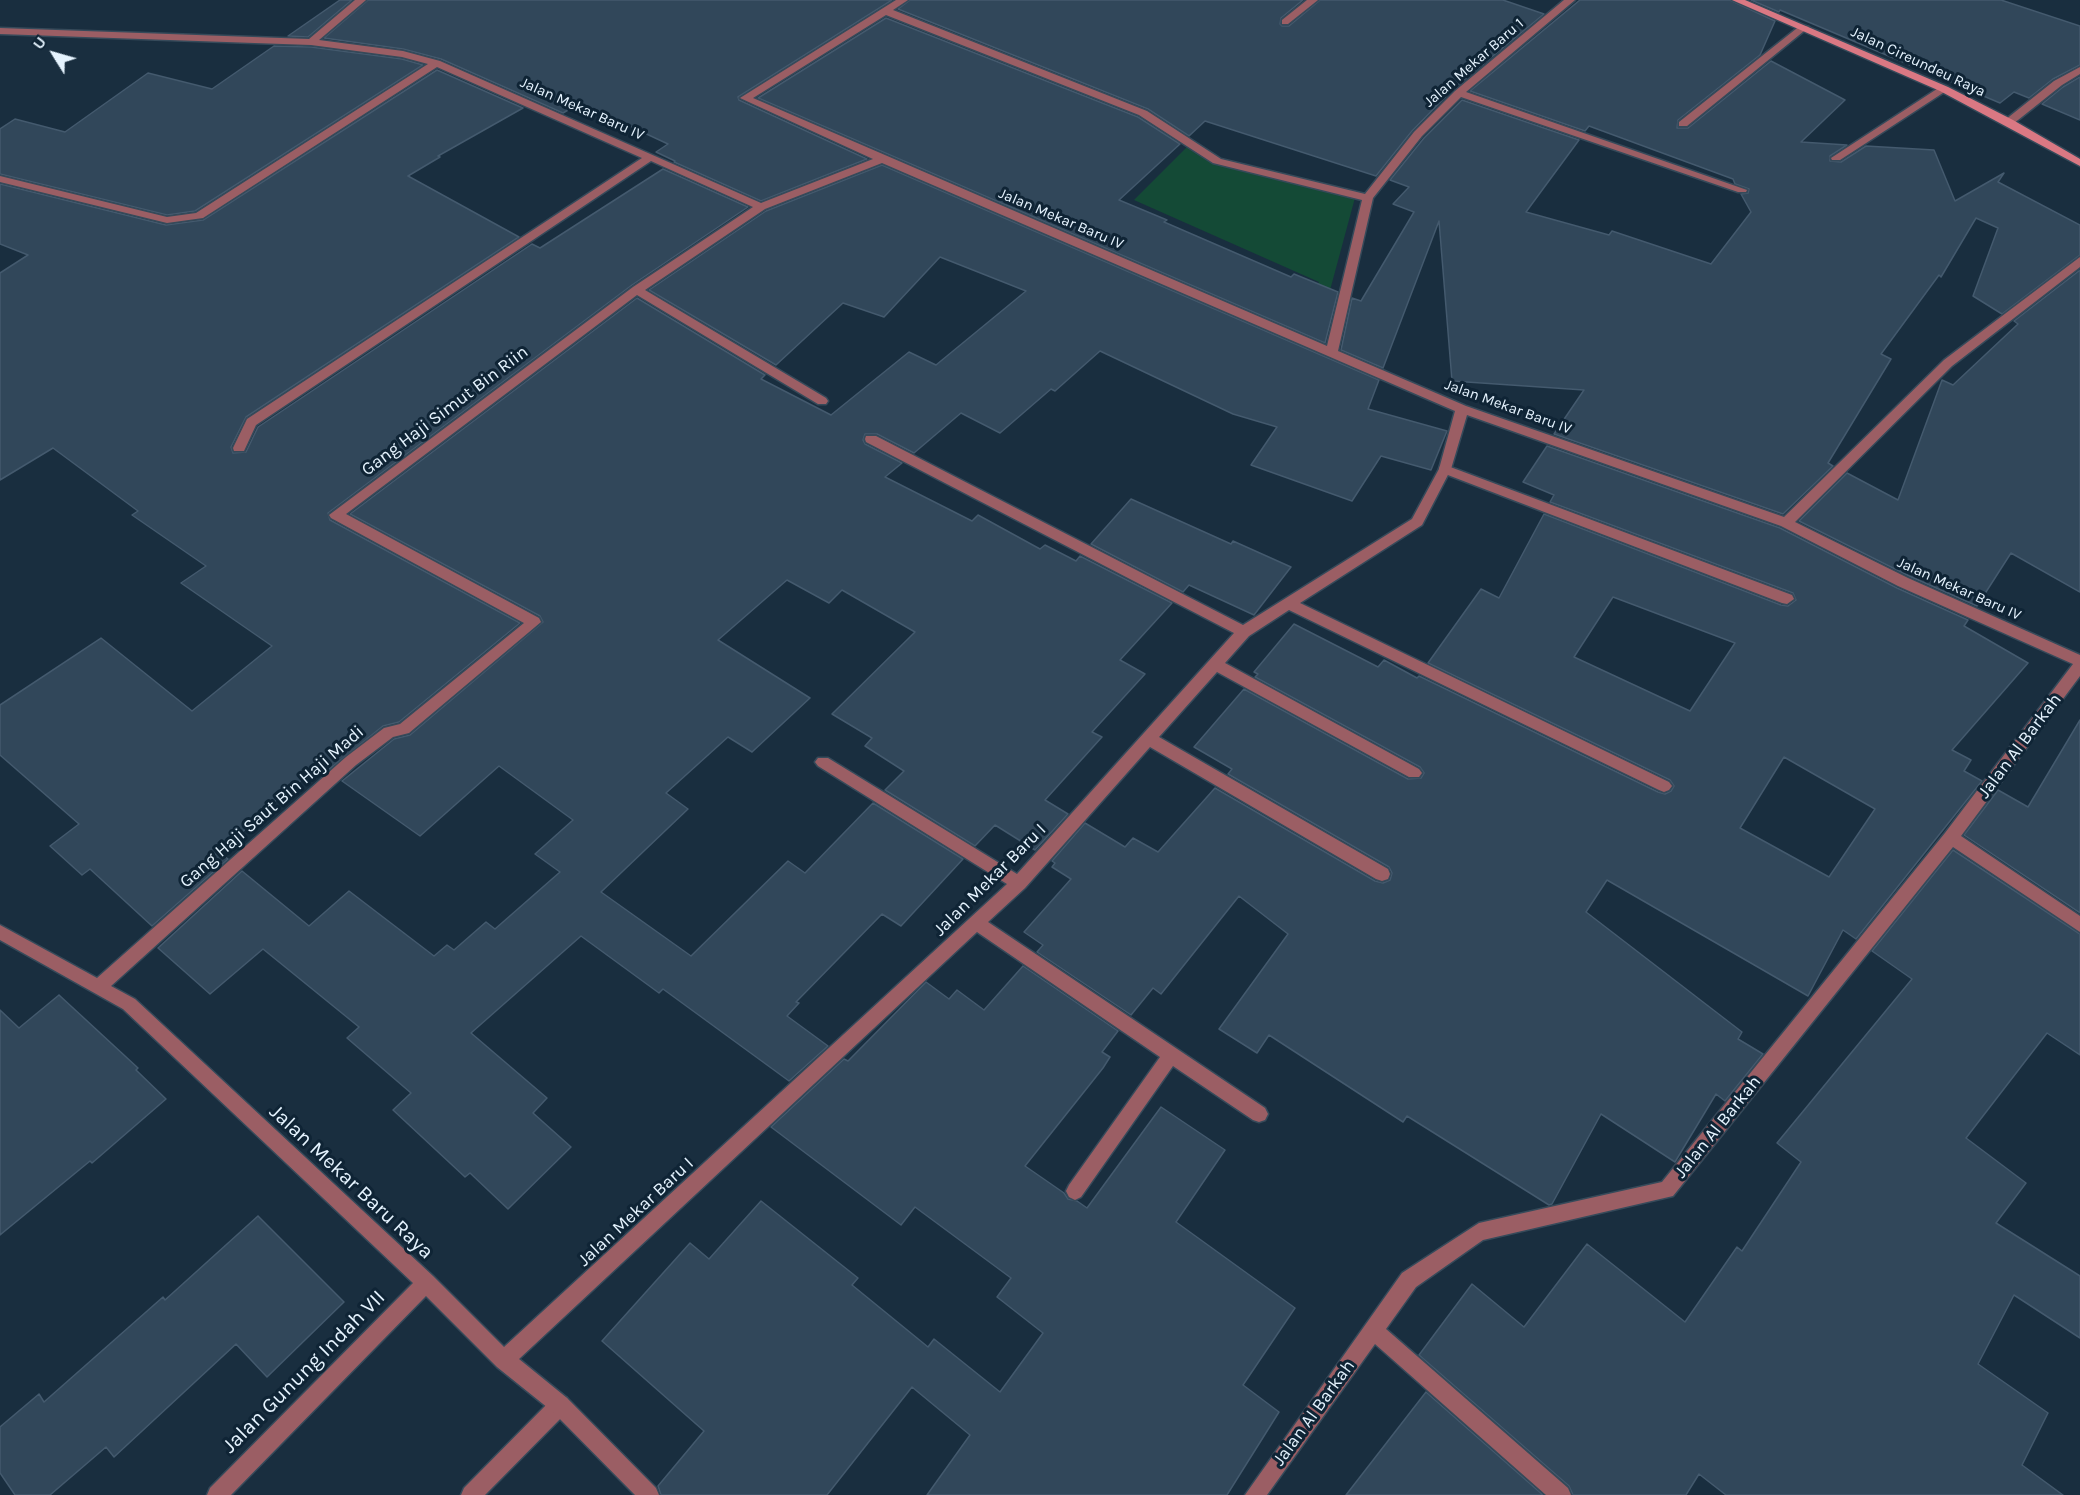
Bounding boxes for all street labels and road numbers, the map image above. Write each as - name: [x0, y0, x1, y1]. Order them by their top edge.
- street label: Jalan Mekar Baru 1: [1421, 15, 1527, 111]
- street label: Jalan Cireundeu Raya: [1848, 23, 1988, 101]
- street label: Jalan Mekar Baru IV: [517, 74, 647, 144]
- street label: Jalan Mekar Baru IV: [996, 185, 1126, 253]
- street label: Gang Haji Simut Bin Riin: [357, 341, 533, 481]
- street label: Jalan Mekar Baru IV: [1442, 376, 1574, 438]
- street label: Jalan Mekar Baru IV: [1894, 554, 2024, 624]
- street label: Jalan Al Barkah: [1974, 689, 2066, 803]
- street label: Gang Haji Saut Bin Haji Madi: [176, 721, 368, 893]
- street label: Jalan Mekar Baru I: [929, 819, 1051, 941]
- street label: Jalan Al Barkah: [1670, 1071, 1766, 1183]
- street label: Jalan Mekar Baru Raya: [264, 1099, 438, 1265]
- street label: Jalan Mekar Baru I: [574, 1153, 698, 1271]
- street label: Jalan Gunung Indah VII: [217, 1285, 391, 1459]
- street label: Jalan Al Barkah: [1268, 1356, 1360, 1470]

